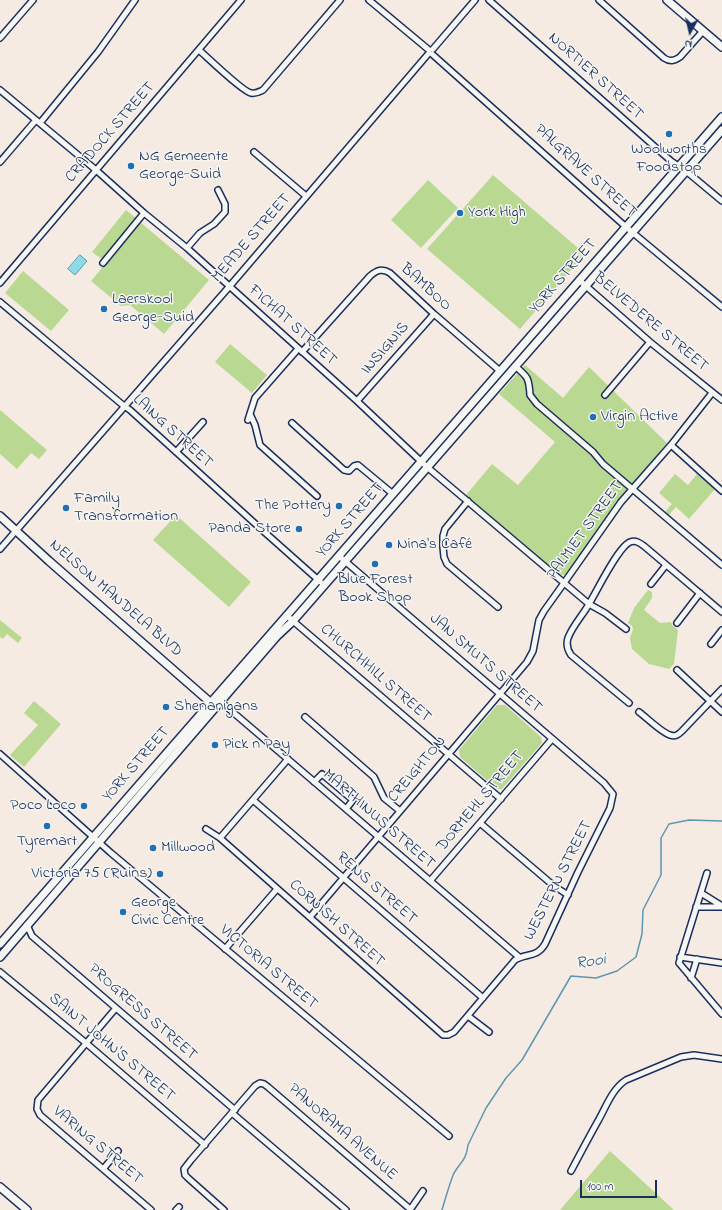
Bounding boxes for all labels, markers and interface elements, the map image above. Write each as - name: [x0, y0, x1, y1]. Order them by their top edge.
- north arrow: [670, 12, 710, 52]
- street label: NORTIER STREET: [543, 29, 647, 125]
- text: N: [684, 35, 693, 52]
- street label: CRADOCK STREET: [62, 79, 160, 187]
- street label: PALGRAVE STREET: [530, 121, 640, 223]
- marker: Woolworths Foodstop: [664, 129, 674, 139]
- place label: Woolworths Foodstop: [631, 140, 707, 178]
- place label: NG Gemeente George-Suid: [139, 147, 228, 185]
- marker: NG Gemeente George-Suid: [126, 161, 136, 171]
- street label: MEADE STREET: [208, 191, 296, 287]
- place label: York High: [468, 203, 525, 223]
- marker: York High: [455, 208, 465, 218]
- street label: YORK STREET: [526, 236, 602, 318]
- street label: BAMBOO: [395, 260, 455, 316]
- street label: BELVEDERE STREET: [589, 269, 711, 377]
- street label: FICHAT STREET: [244, 281, 340, 371]
- place label: Laerskool George-Suid: [112, 290, 194, 328]
- marker: Laerskool George-Suid: [99, 304, 109, 314]
- street label: INSIGNIS: [358, 319, 414, 379]
- street label: LAING STREET: [128, 391, 216, 473]
- place label: Virgin Active: [601, 407, 678, 427]
- marker: Virgin Active: [588, 412, 598, 422]
- street label: PALMIET STREET: [544, 478, 628, 584]
- street label: YORK STREET: [313, 480, 389, 562]
- place label: Family Transformation: [74, 489, 178, 527]
- place label: The Pottery: [255, 496, 331, 516]
- marker: The Pottery: [334, 501, 344, 511]
- marker: Family Transformation: [61, 503, 71, 513]
- place label: Panda Store: [208, 519, 291, 539]
- marker: Panda Store: [294, 524, 304, 534]
- place label: Nina's Café: [397, 535, 472, 555]
- street label: NELSON MANDELA BLVD: [45, 536, 185, 662]
- marker: Nina's Café: [384, 540, 394, 550]
- marker: Blue Forest Book Shop: [370, 559, 380, 569]
- place label: Blue Forest Book Shop: [337, 570, 413, 608]
- street label: JAN SMUTS STREET: [425, 610, 545, 718]
- street label: CHURCHHILL STREET: [315, 620, 435, 728]
- place label: Shenanigans: [174, 697, 258, 717]
- marker: Shenanigans: [161, 702, 171, 712]
- street label: YORK STREET: [99, 724, 175, 806]
- street label: CREIGHTON: [385, 733, 451, 807]
- place label: Pick n Pay: [223, 735, 290, 755]
- marker: Pick n Pay: [210, 740, 220, 750]
- street label: DORMEHL STREET: [433, 748, 529, 856]
- street label: MARTHINUS STREET: [318, 766, 438, 874]
- place label: Poco Loco: [10, 796, 76, 816]
- marker: Poco Loco: [79, 801, 89, 811]
- street label: WESTERN STREET: [521, 818, 597, 944]
- marker: Tyremart: [42, 821, 52, 831]
- place label: Tyremart: [17, 832, 77, 852]
- place label: Millwood: [161, 838, 215, 858]
- marker: Millwood: [148, 843, 158, 853]
- street label: RENS STREET: [332, 849, 420, 929]
- place label: Victoria 75 (Ruins): [31, 864, 152, 884]
- marker: Victoria 75 (Ruins): [155, 869, 165, 879]
- street label: CORNISH STREET: [284, 876, 388, 972]
- place label: George Civic Centre: [131, 893, 204, 931]
- marker: George Civic Centre: [118, 907, 128, 917]
- street label: VICTORIA STREET: [215, 921, 321, 1015]
- water label: Rooi: [575, 951, 607, 975]
- street label: PROGRESS STREET: [84, 961, 200, 1065]
- street label: SAINT JOHN'S STREET: [44, 990, 178, 1106]
- street label: PANORAMA AVENUE: [283, 1080, 401, 1186]
- street label: VARING STREET: [48, 1103, 146, 1189]
- scale bar: [582, 1172, 659, 1198]
- text: 100 m: [587, 1178, 614, 1196]

